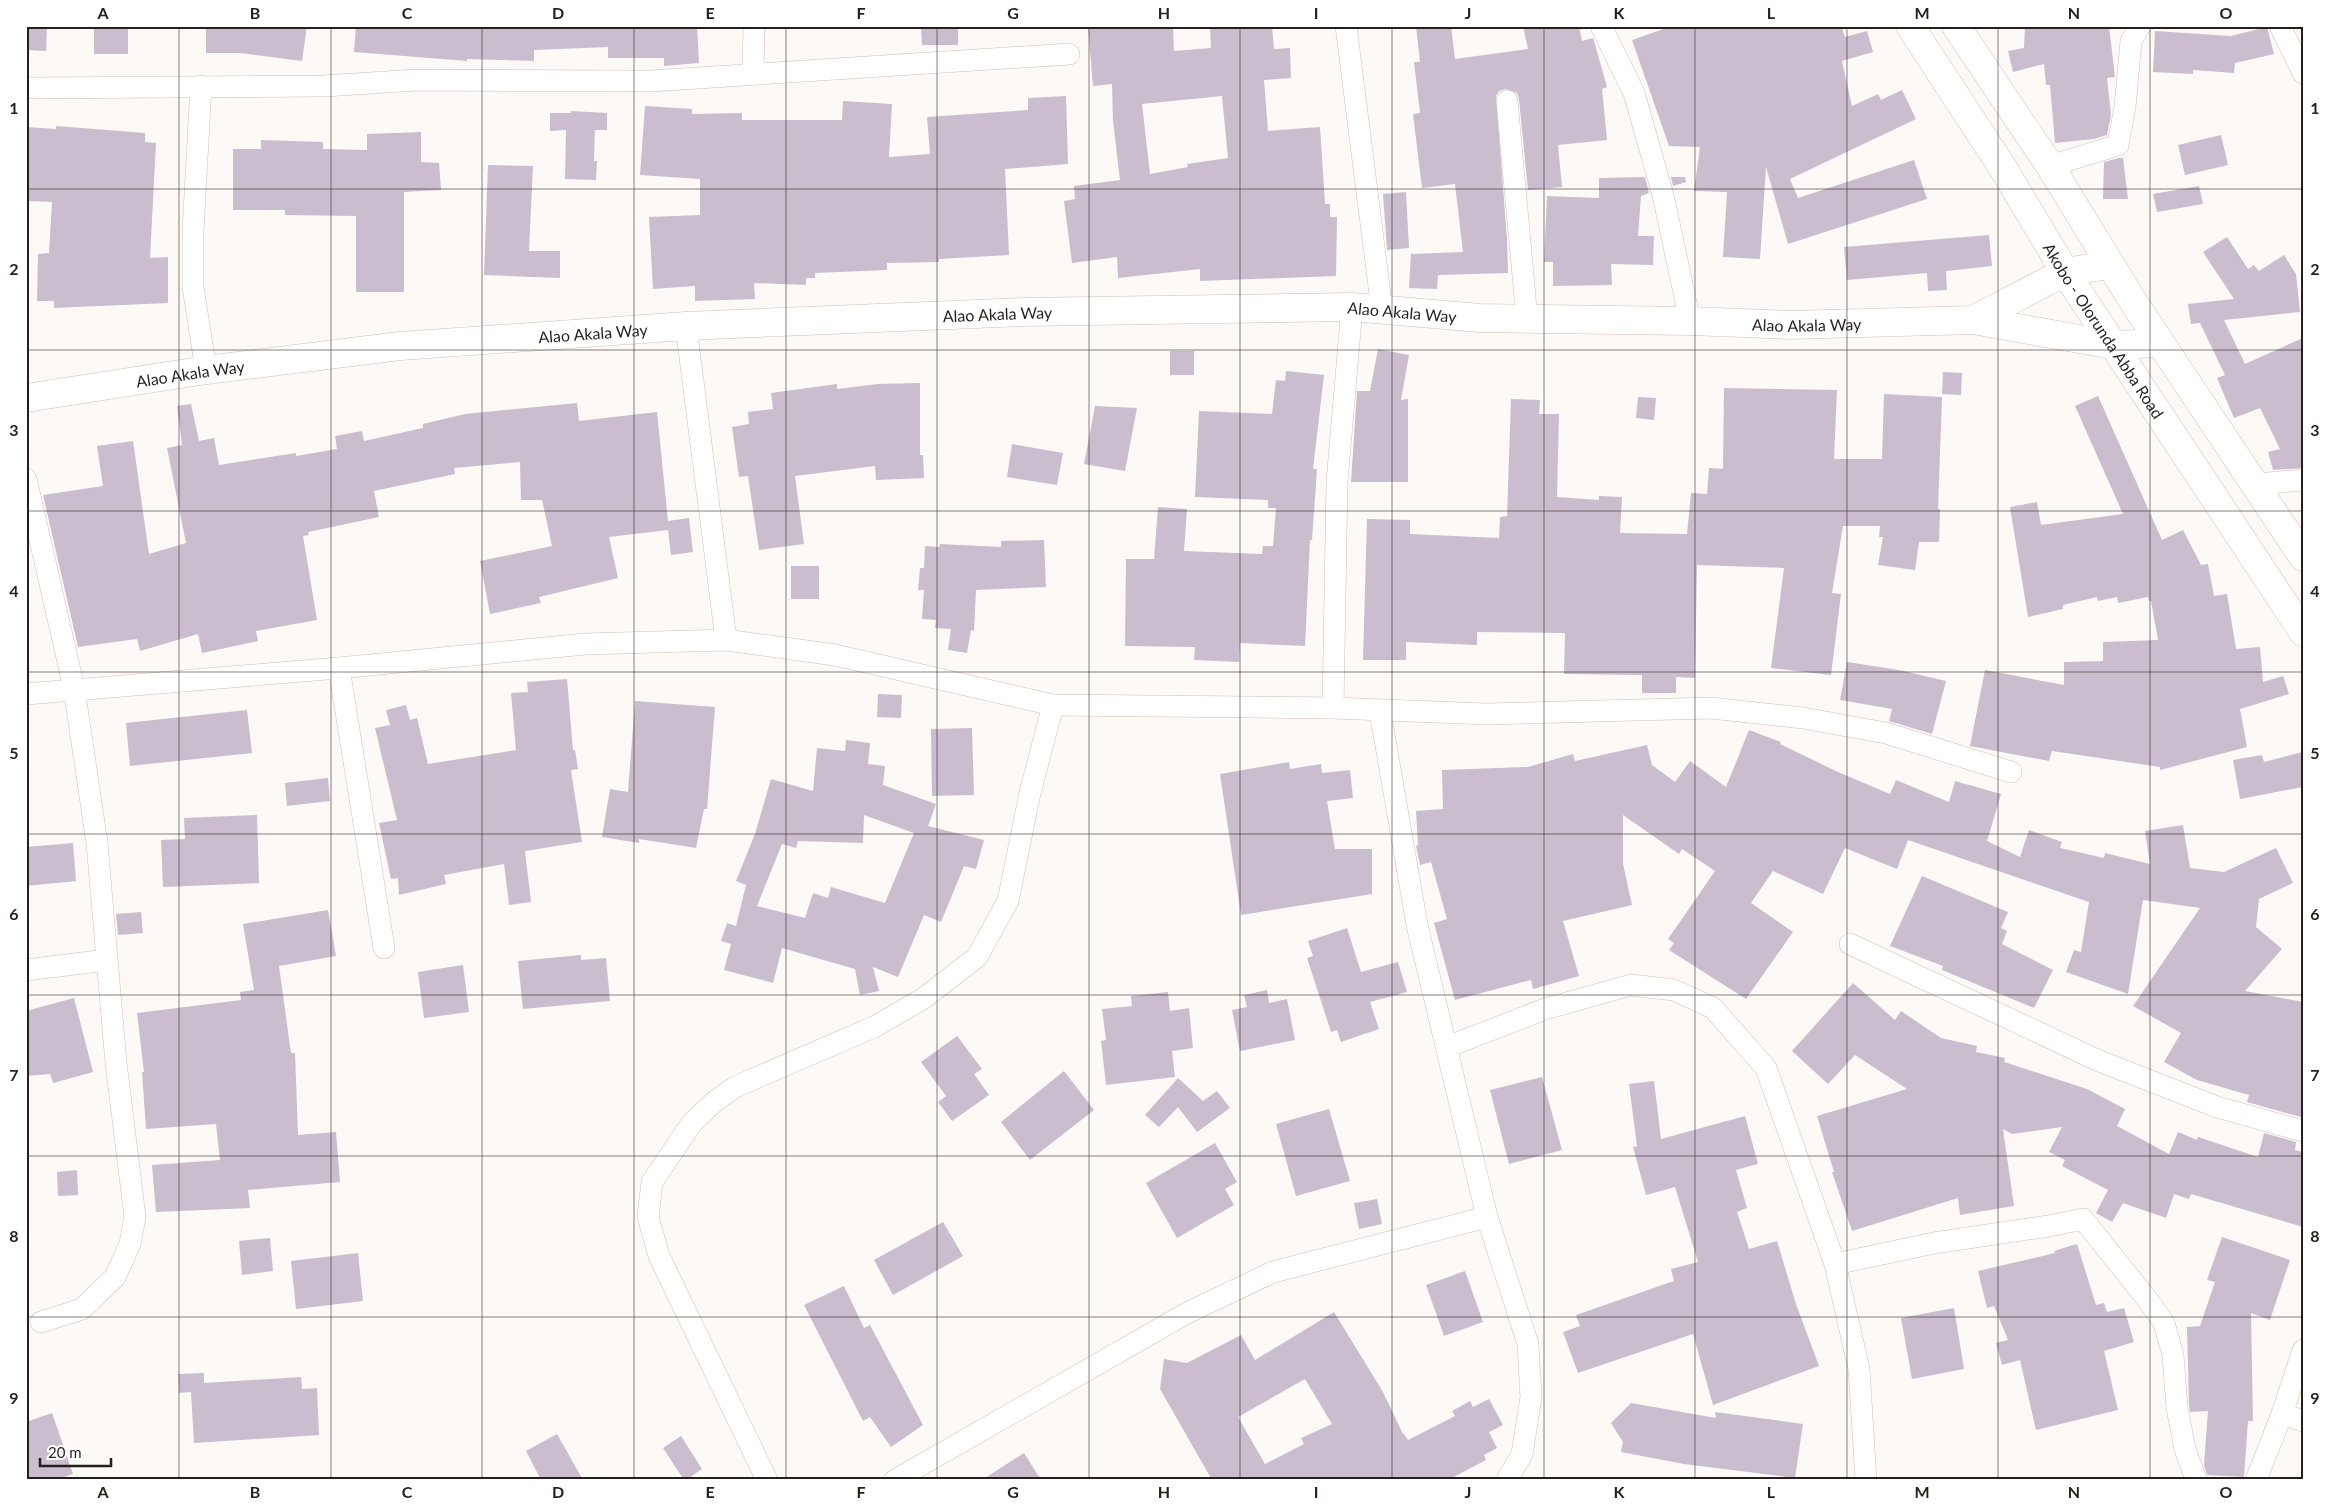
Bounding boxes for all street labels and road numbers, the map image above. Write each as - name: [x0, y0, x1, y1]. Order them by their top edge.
- street label: Akobo - Olorunda Abba Road: [2040, 239, 2168, 422]
- street label: Alao Akala Way: [1347, 297, 1458, 326]
- street label: Alao Akala Way: [942, 302, 1053, 325]
- street label: Alao Akala Way: [1752, 314, 1862, 335]
- street label: Alao Akala Way: [538, 319, 649, 346]
- street label: Alao Akala Way: [135, 356, 246, 390]

